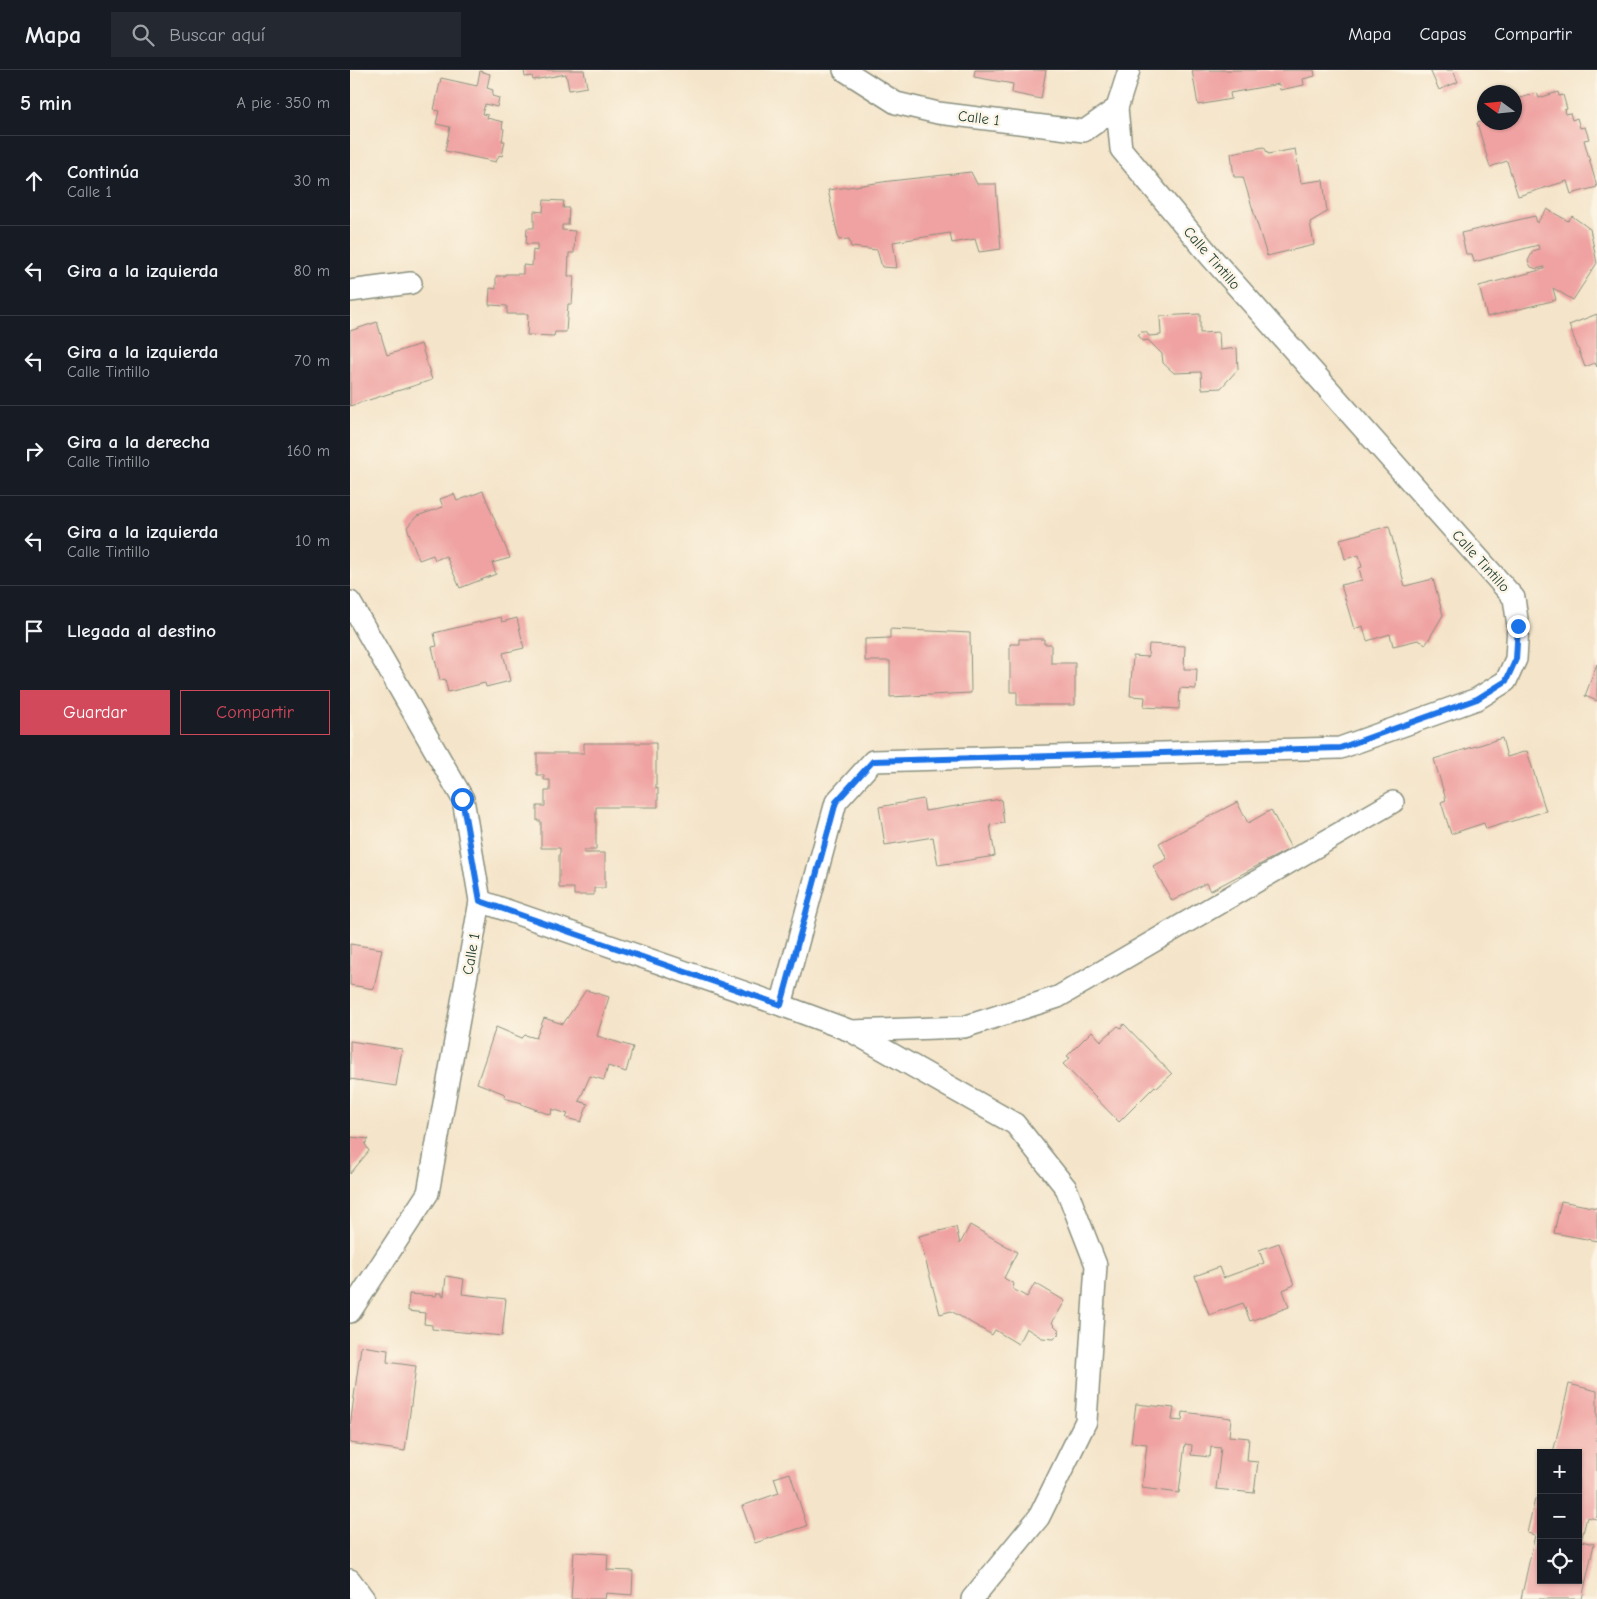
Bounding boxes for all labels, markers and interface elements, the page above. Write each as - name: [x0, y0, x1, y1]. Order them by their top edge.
- search box: [111, 12, 461, 57]
- text: Mapa: [25, 21, 81, 49]
- icon: search: [129, 21, 157, 49]
- text: Buscar aquí: [169, 24, 265, 46]
- text: Mapa: [1348, 24, 1391, 45]
- text: Capas: [1419, 24, 1466, 45]
- text: Compartir: [1494, 24, 1572, 45]
- north arrow: [1477, 85, 1522, 130]
- text: 5 min: [20, 91, 72, 115]
- text: A pie · 350 m: [237, 94, 330, 112]
- street label: Calle 1: [957, 107, 1001, 129]
- text: Continúa: [67, 161, 139, 183]
- icon: ahead: [20, 167, 48, 195]
- text: 30 m: [294, 172, 330, 190]
- text: Calle 1: [67, 183, 112, 201]
- street label: Calle Tintillo: [1180, 223, 1244, 293]
- icon: left: [20, 257, 48, 285]
- text: Gira a la izquierda: [67, 260, 218, 282]
- text: 80 m: [293, 262, 330, 280]
- text: Gira a la izquierda: [67, 341, 218, 363]
- icon: left: [20, 347, 48, 375]
- text: 70 m: [294, 352, 330, 370]
- text: Calle Tintillo: [67, 363, 150, 381]
- text: Gira a la derecha: [67, 431, 210, 453]
- icon: right: [20, 437, 48, 465]
- text: 160 m: [287, 442, 330, 460]
- text: Calle Tintillo: [67, 453, 150, 471]
- text: Gira a la izquierda: [67, 521, 218, 543]
- street label: Calle Tintillo: [1448, 526, 1514, 596]
- icon: left: [20, 527, 48, 555]
- text: 10 m: [295, 532, 330, 550]
- text: Calle Tintillo: [67, 543, 150, 561]
- route end: [1507, 615, 1530, 638]
- icon: arrive: [20, 617, 48, 645]
- text: Llegada al destino: [67, 620, 216, 642]
- button: Guardar: [20, 690, 170, 735]
- button: Compartir: [180, 690, 330, 735]
- route start: [451, 788, 474, 811]
- street label: Calle 1: [458, 932, 484, 976]
- map controls: [1537, 1449, 1582, 1584]
- button: +: [1537, 1449, 1582, 1494]
- button: −: [1537, 1494, 1582, 1539]
- button: locate: [1537, 1539, 1582, 1584]

